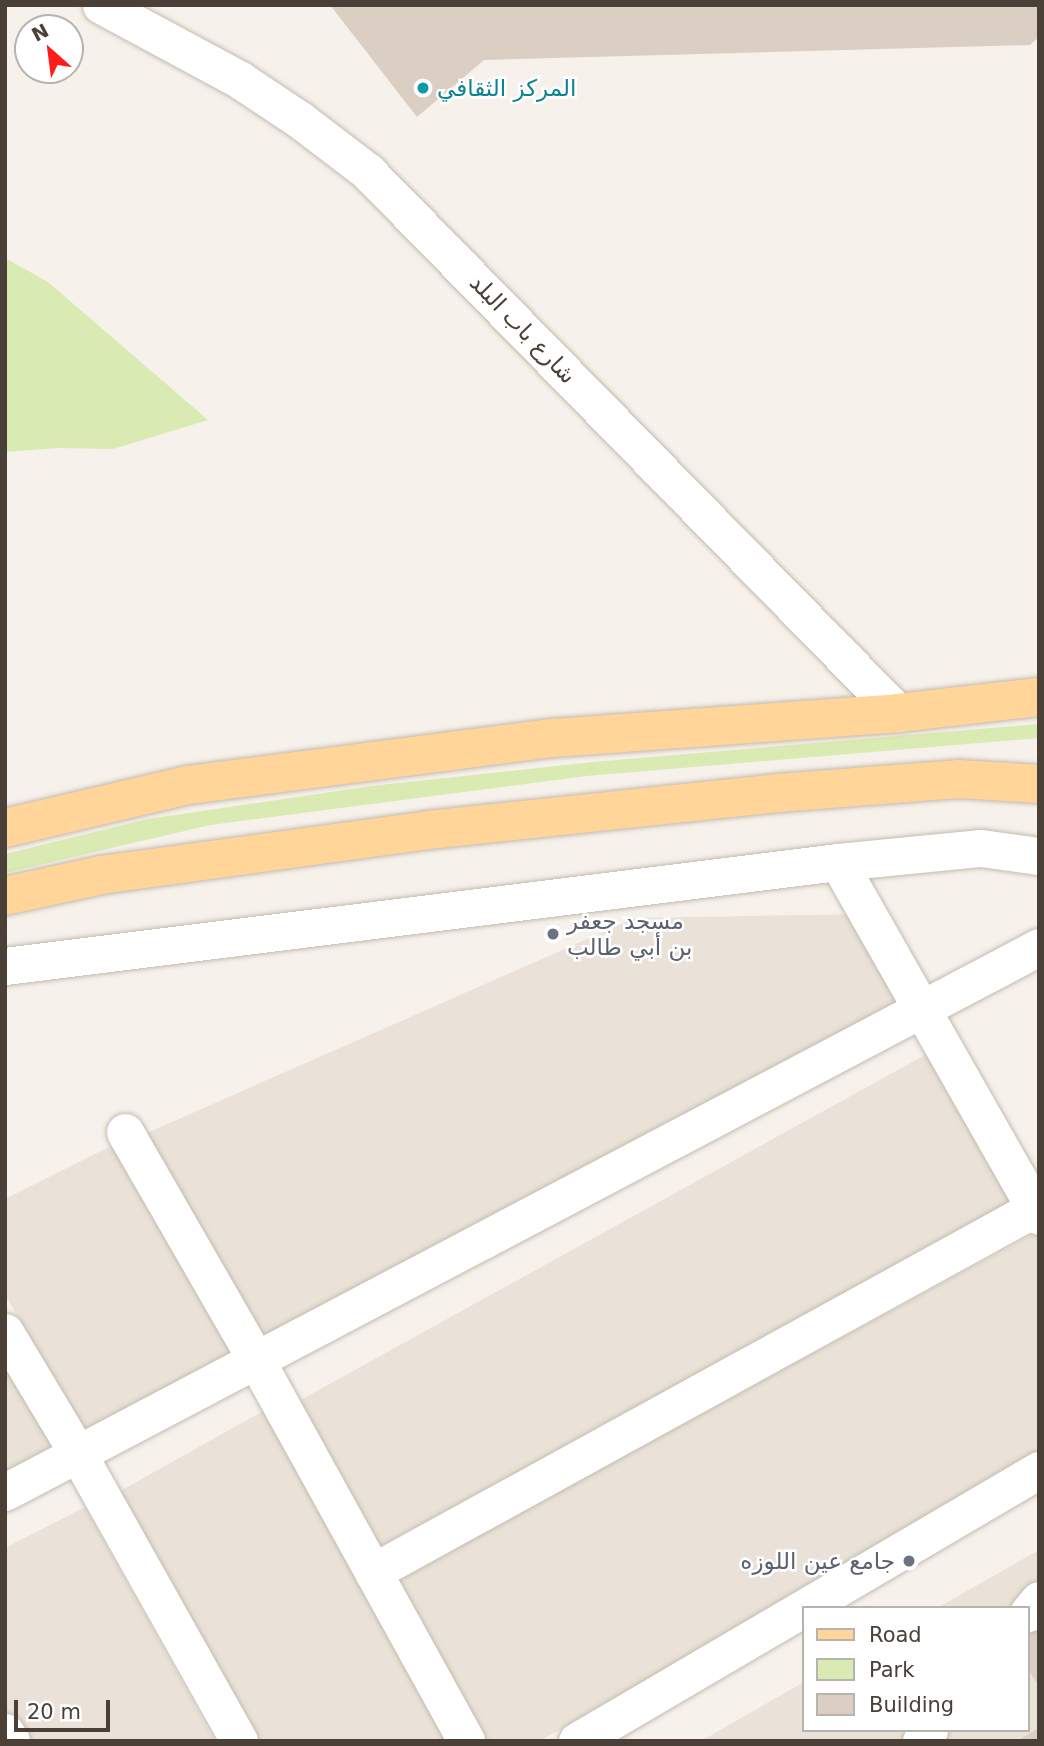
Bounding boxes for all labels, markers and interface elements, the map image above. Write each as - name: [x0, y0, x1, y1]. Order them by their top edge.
- north arrow: [14, 14, 84, 84]
- text: N: [28, 19, 52, 46]
- place label: المركز الثقافي: [437, 74, 576, 102]
- marker: المركز الثقافي: [415, 80, 431, 96]
- street label: شارع باب البلد: [464, 269, 582, 389]
- place label: مسجد جعفر بن أبي طالب: [567, 907, 692, 961]
- marker: مسجد جعفر بن أبي طالب: [545, 926, 561, 942]
- place label: جامع عين اللوزه: [740, 1547, 895, 1575]
- marker: جامع عين اللوزه: [901, 1553, 917, 1569]
- legend: [802, 1606, 1030, 1732]
- text: Road: [869, 1623, 922, 1647]
- text: Park: [869, 1658, 914, 1682]
- scale bar: [18, 1686, 114, 1730]
- text: Building: [869, 1693, 954, 1717]
- text: 20 m: [27, 1700, 81, 1724]

